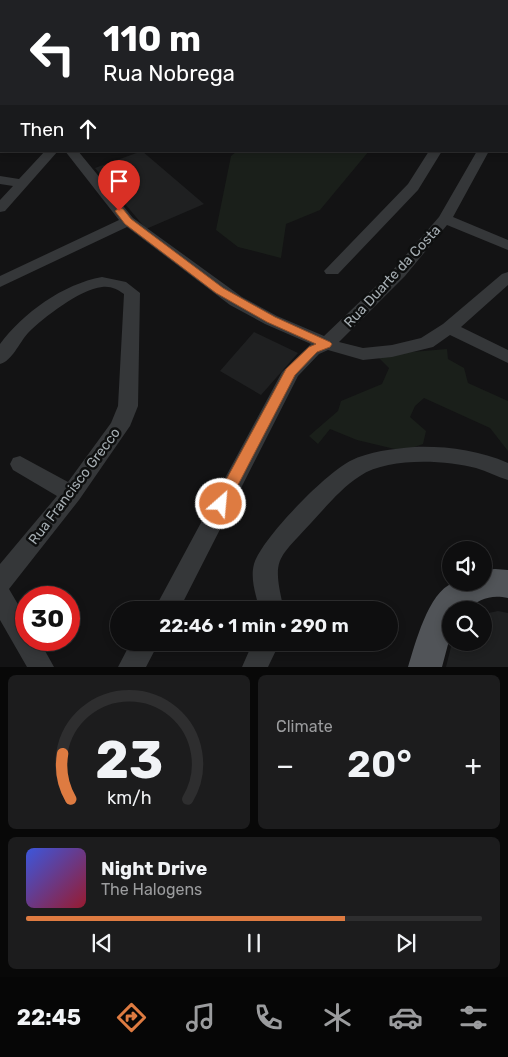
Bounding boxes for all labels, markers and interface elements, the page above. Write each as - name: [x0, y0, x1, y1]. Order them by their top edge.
- text: 110 m: [103, 18, 201, 60]
- icon: left: [20, 20, 85, 85]
- text: Rua Nobrega: [103, 60, 235, 87]
- icon: ahead: [74, 115, 102, 143]
- text: Then: [20, 118, 64, 141]
- pin: [98, 160, 140, 211]
- icon: arrive: [105, 167, 133, 195]
- street label: Rua Duarte da Costa: [341, 222, 444, 331]
- street label: Rua Francisco Grecco: [25, 425, 124, 548]
- position arrow: [194, 477, 246, 529]
- map controls: [442, 541, 492, 651]
- button: sound: [442, 541, 492, 591]
- speed limit sign: 30: [15, 586, 80, 651]
- button: search: [442, 601, 492, 651]
- text: 22:46 · 1 min · 290 m: [159, 614, 349, 637]
- text: Climate: [276, 717, 333, 736]
- text: 23: [95, 729, 163, 791]
- text: 20°: [347, 741, 412, 787]
- text: −: [276, 749, 294, 782]
- text: +: [465, 749, 482, 782]
- text: km/h: [107, 787, 151, 808]
- text: Night Drive: [101, 857, 207, 880]
- text: The Halogens: [101, 880, 202, 899]
- icon: previous: [88, 929, 116, 957]
- icon: pause: [240, 929, 268, 957]
- icon: next: [392, 929, 420, 957]
- icon: directions: [114, 1000, 149, 1035]
- icon: music: [183, 1000, 218, 1035]
- icon: phone: [251, 1000, 286, 1035]
- icon: climate: [320, 1000, 355, 1035]
- icon: car: [388, 1000, 423, 1035]
- icon: filters: [456, 1000, 491, 1035]
- text: 22:45: [17, 1004, 81, 1031]

